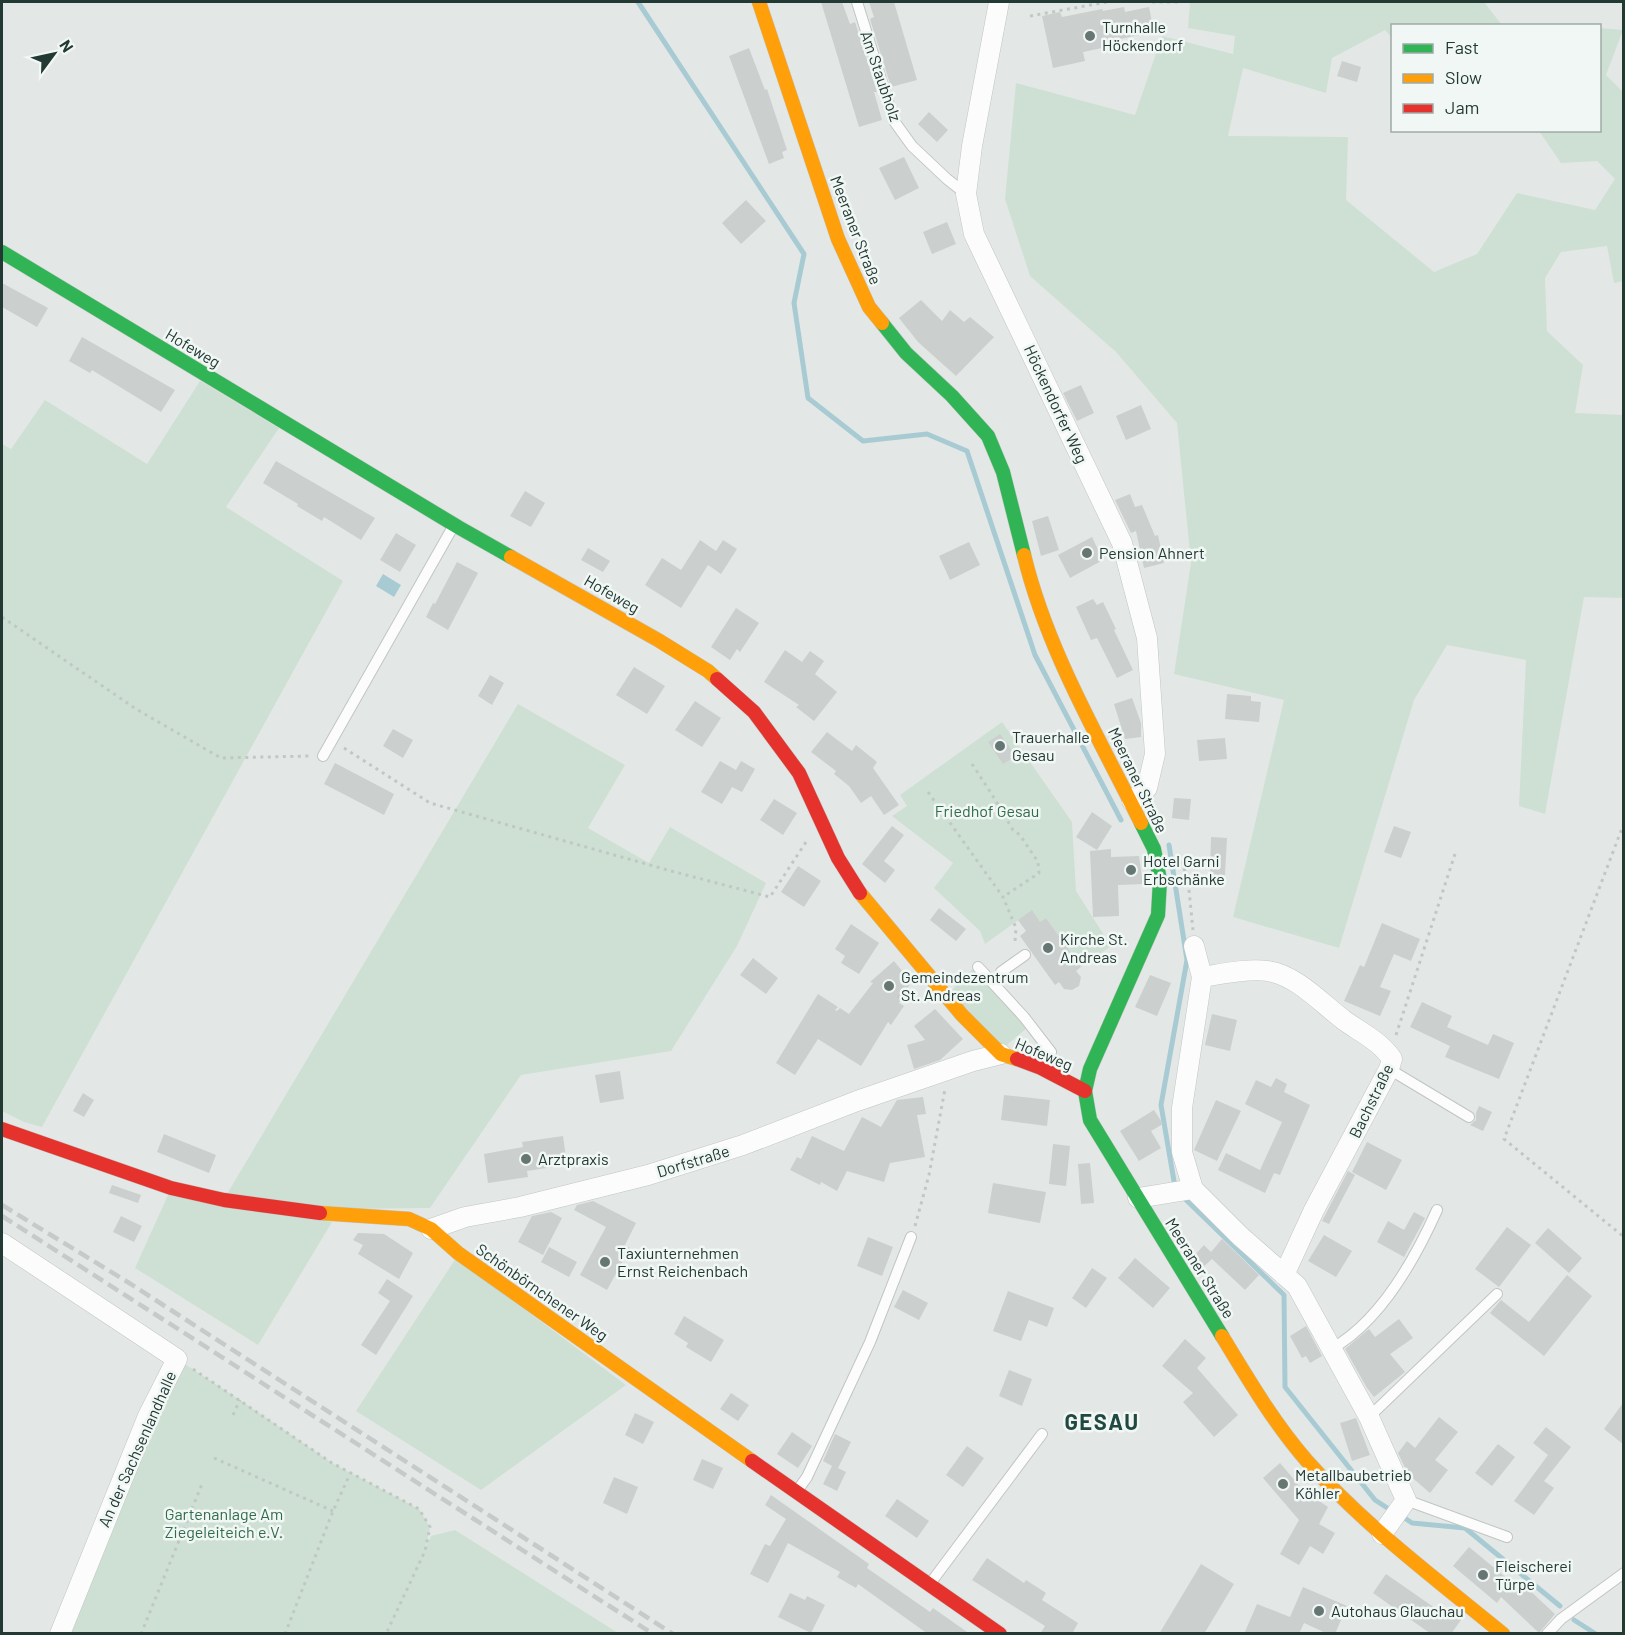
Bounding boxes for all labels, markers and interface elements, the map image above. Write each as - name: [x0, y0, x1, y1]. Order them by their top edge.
- place label: Turnhalle Höckendorf: [1102, 17, 1184, 54]
- north arrow: [24, 24, 84, 84]
- legend: [1391, 24, 1601, 132]
- street label: Am Staubholz: [857, 28, 906, 124]
- marker: Turnhalle Höckendorf: [1083, 29, 1097, 43]
- text: N: [56, 36, 78, 55]
- text: Fast: [1445, 36, 1479, 58]
- text: Slow: [1445, 66, 1482, 88]
- text: Jam: [1445, 96, 1479, 118]
- street label: Meeraner Straße: [827, 173, 886, 287]
- street label: Hofeweg: [162, 324, 224, 371]
- street label: Höckendorfer Weg: [1021, 342, 1092, 466]
- place label: Pension Ahnert: [1099, 543, 1205, 562]
- marker: Pension Ahnert: [1080, 546, 1094, 560]
- street label: Hofeweg: [581, 570, 643, 617]
- street label: Meeraner Straße: [1105, 724, 1172, 836]
- place label: Trauerhalle Gesau: [1012, 727, 1090, 764]
- marker: Trauerhalle Gesau: [993, 739, 1007, 753]
- park label: Friedhof Gesau: [935, 801, 1039, 820]
- place label: Hotel Garni Erbschänke: [1143, 851, 1225, 888]
- marker: Hotel Garni Erbschänke: [1124, 863, 1138, 877]
- place label: Kirche St. Andreas: [1060, 929, 1128, 966]
- marker: Kirche St. Andreas: [1041, 941, 1055, 955]
- place label: Gemeindezentrum St. Andreas: [901, 967, 1029, 1004]
- marker: Gemeindezentrum St. Andreas: [882, 979, 896, 993]
- street label: Hofeweg: [1013, 1033, 1076, 1074]
- street label: Bachstraße: [1344, 1061, 1397, 1141]
- street label: Dorfstraße: [654, 1140, 731, 1181]
- place label: Arztpraxis: [538, 1149, 609, 1168]
- marker: Arztpraxis: [519, 1152, 533, 1166]
- street label: Meeraner Straße: [1162, 1214, 1239, 1322]
- street label: Schönbörnchener Weg: [473, 1239, 612, 1344]
- place label: Taxiunternehmen Ernst Reichenbach: [617, 1243, 748, 1280]
- marker: Taxiunternehmen Ernst Reichenbach: [598, 1255, 612, 1269]
- street label: An der Sachsenlandhalle: [94, 1368, 180, 1530]
- district label: GESAU: [1064, 1408, 1140, 1434]
- place label: Metallbaubetrieb Köhler: [1295, 1465, 1412, 1502]
- marker: Metallbaubetrieb Köhler: [1276, 1477, 1290, 1491]
- park label: Gartenanlage Am Ziegeleiteich e.V.: [165, 1504, 283, 1541]
- place label: Fleischerei Türpe: [1495, 1556, 1572, 1593]
- marker: Fleischerei Türpe: [1476, 1568, 1490, 1582]
- place label: Autohaus Glauchau: [1331, 1601, 1464, 1620]
- marker: Autohaus Glauchau: [1312, 1604, 1326, 1618]

